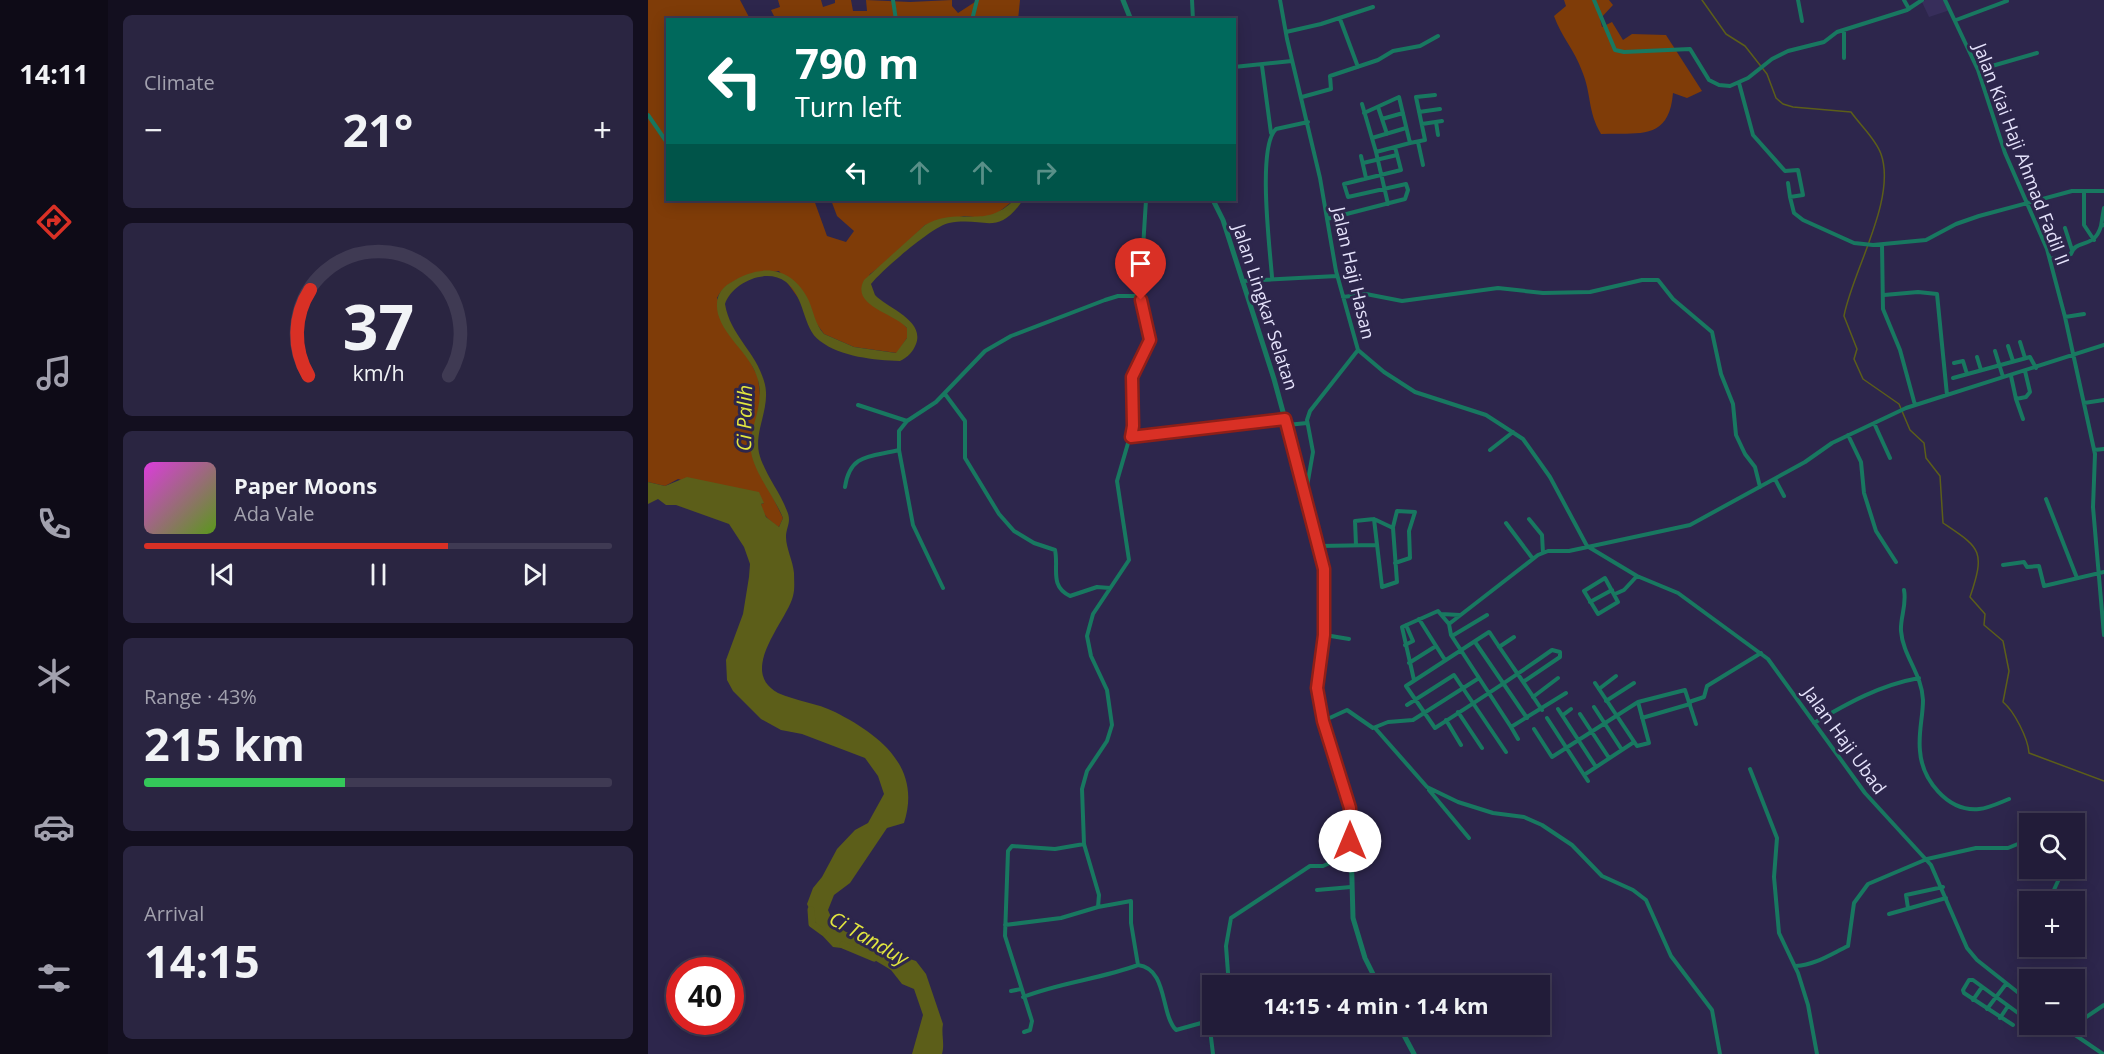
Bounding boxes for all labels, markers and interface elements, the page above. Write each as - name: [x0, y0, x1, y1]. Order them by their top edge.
- text: 790 m: [795, 34, 919, 91]
- street label: Jalan Kiai Haji Ahmad Fadil II: [1968, 38, 2075, 268]
- icon: left: [696, 42, 774, 120]
- text: 14:11: [19, 55, 89, 92]
- text: Climate: [144, 69, 215, 96]
- text: Turn left: [795, 88, 902, 125]
- text: 21°: [343, 99, 413, 160]
- text: −: [144, 107, 163, 152]
- text: +: [593, 107, 612, 152]
- icon: left: [840, 156, 873, 189]
- icon: ahead: [903, 156, 936, 189]
- icon: ahead: [966, 156, 999, 189]
- icon: right: [1029, 156, 1062, 189]
- icon: directions: [33, 201, 75, 243]
- street label: Jalan Haji Hasan: [1327, 203, 1381, 341]
- street label: Jalan Lingkar Selatan: [1227, 219, 1304, 393]
- pin: [1115, 238, 1166, 300]
- icon: arrive: [1124, 247, 1157, 280]
- text: 37: [342, 283, 414, 368]
- icon: music: [33, 352, 75, 394]
- text: km/h: [352, 359, 404, 388]
- water label: Ci Palih: [730, 385, 758, 451]
- text: Paper Moons: [234, 470, 377, 500]
- text: Ada Vale: [234, 500, 315, 527]
- icon: phone: [33, 503, 75, 545]
- icon: previous: [206, 558, 239, 591]
- icon: pause: [362, 558, 395, 591]
- icon: next: [518, 558, 551, 591]
- icon: climate: [33, 655, 75, 697]
- street label: Jalan Haji Ubad: [1797, 680, 1892, 799]
- text: Range · 43%: [144, 683, 257, 710]
- text: 215 km: [144, 713, 305, 774]
- icon: car: [33, 806, 75, 848]
- position arrow: [1318, 809, 1382, 873]
- map controls: [2019, 813, 2085, 1035]
- button: search: [2019, 813, 2085, 879]
- button: +: [2019, 891, 2085, 957]
- text: Arrival: [144, 900, 204, 927]
- water label: Ci Tanduy: [825, 905, 915, 972]
- text: 14:15: [144, 930, 260, 991]
- icon: filters: [33, 957, 75, 999]
- speed limit sign: 40: [666, 957, 744, 1035]
- button: −: [2019, 969, 2085, 1035]
- text: 14:15 · 4 min · 1.4 km: [1263, 990, 1489, 1020]

